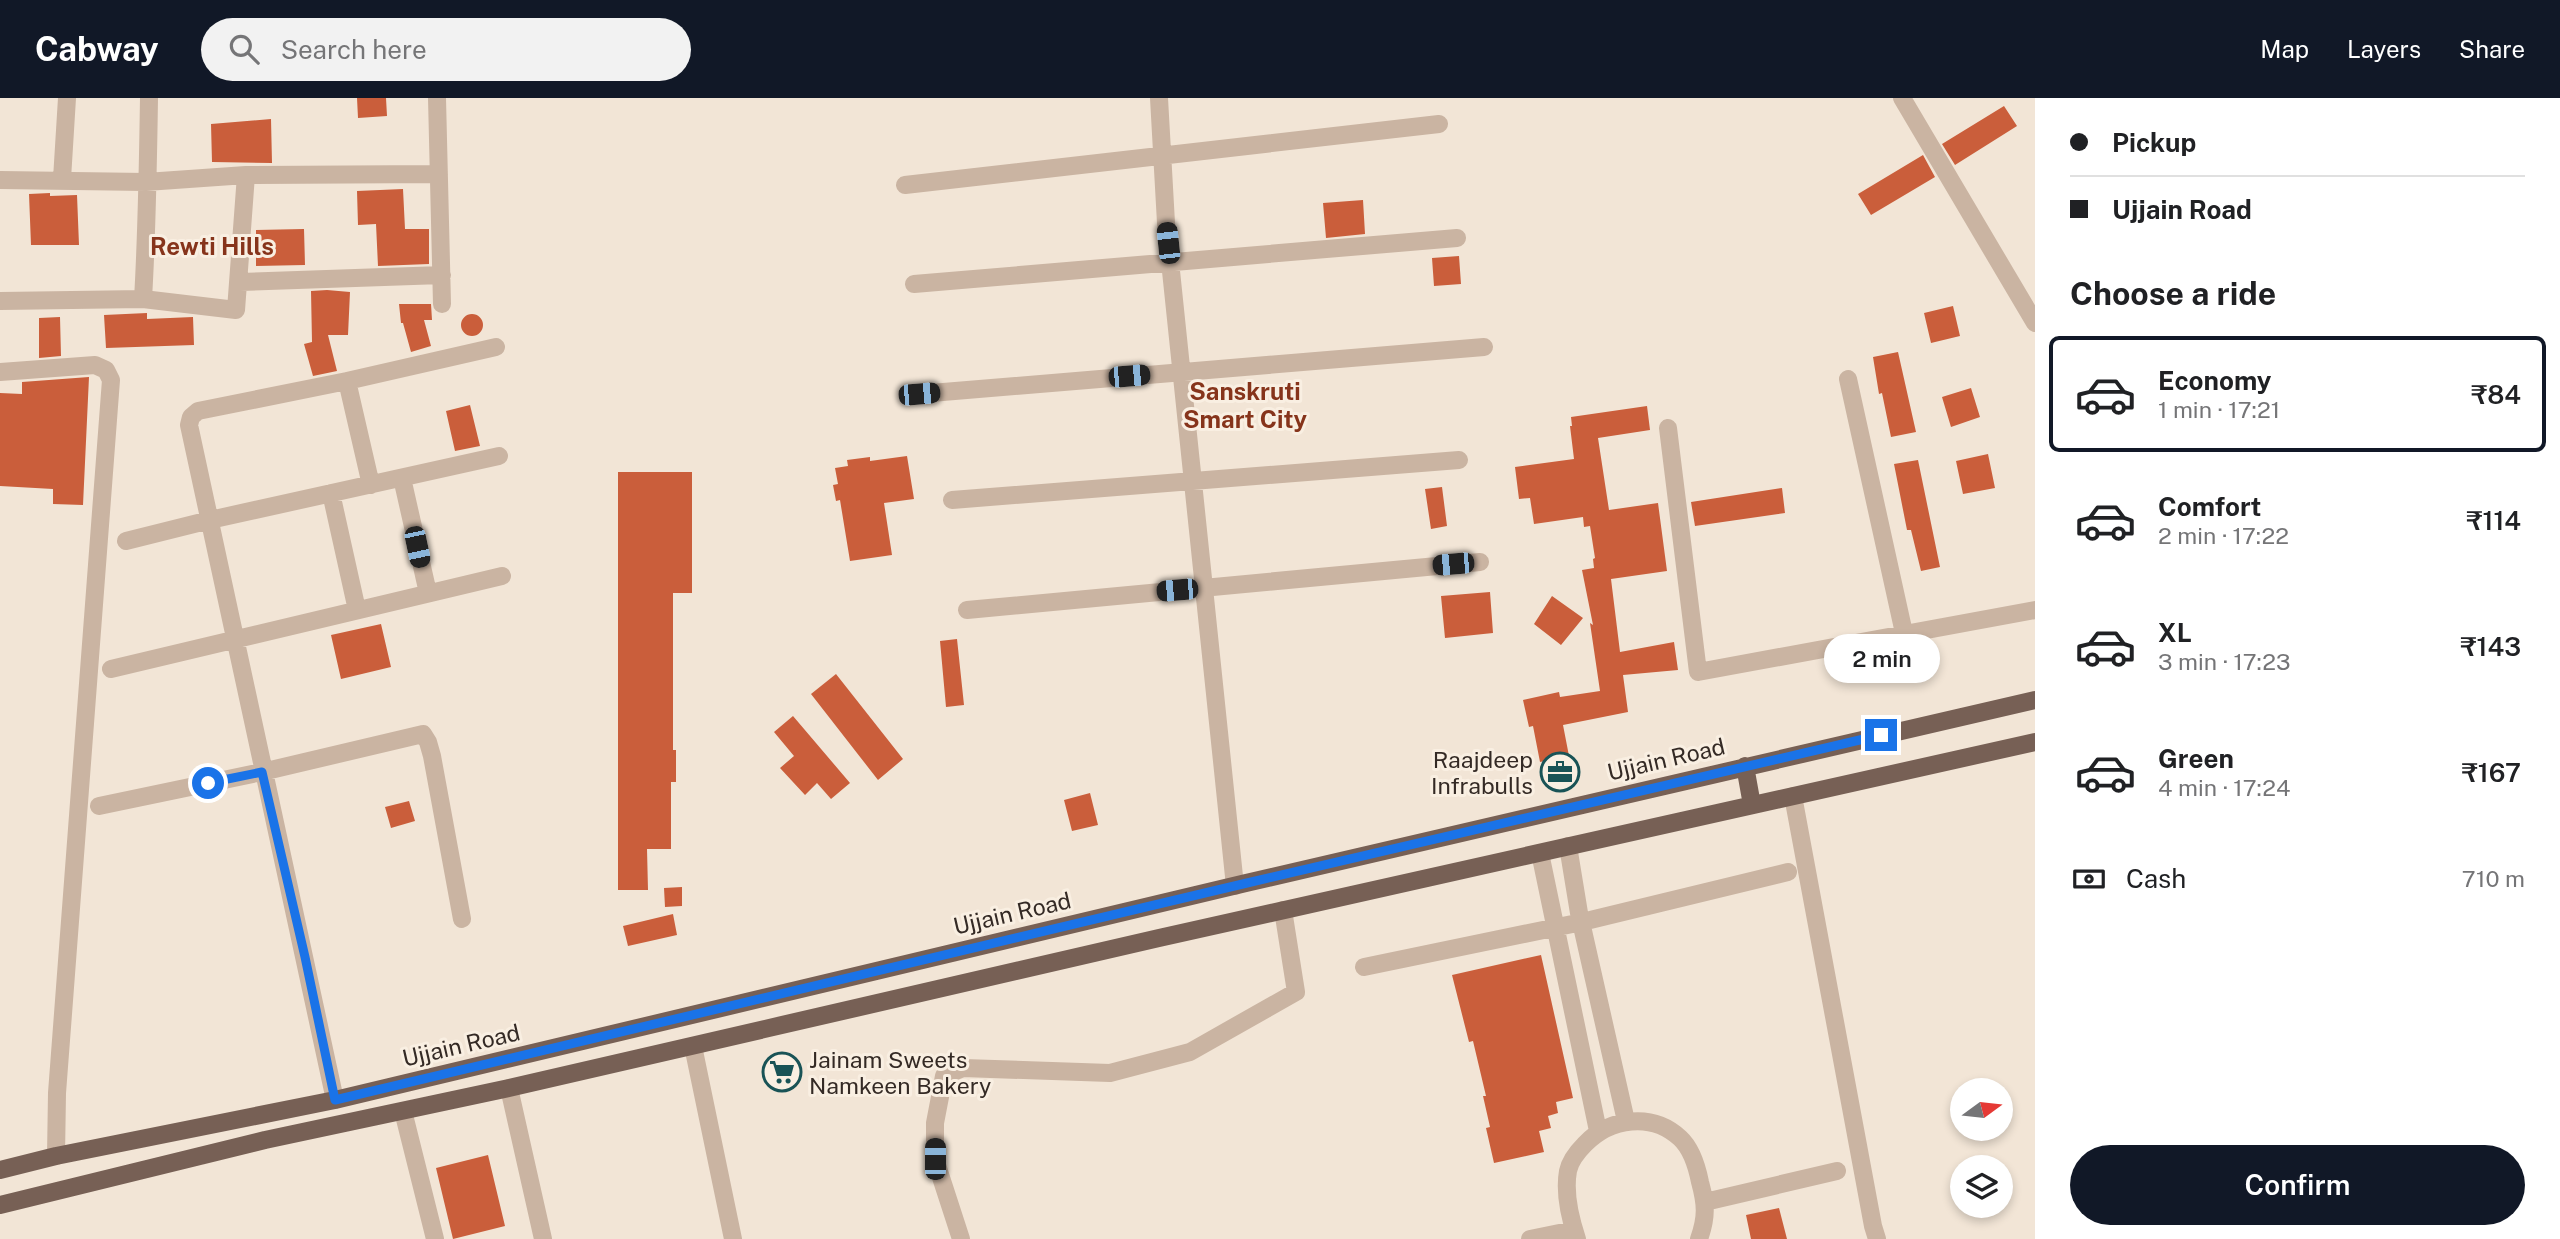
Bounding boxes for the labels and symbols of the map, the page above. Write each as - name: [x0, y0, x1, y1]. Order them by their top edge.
- car: [1156, 221, 1181, 265]
- district label: Rewti Hills: [150, 232, 274, 260]
- car: [1108, 364, 1151, 388]
- district label: Sanskruti Smart City: [1183, 377, 1307, 433]
- car: [898, 382, 941, 406]
- car: [403, 524, 432, 570]
- car: [1432, 552, 1475, 576]
- car: [1156, 578, 1199, 602]
- callout: 2 min: [1823, 634, 1939, 682]
- route end: [1865, 719, 1897, 751]
- street label: Ujjain Road: [1604, 732, 1728, 786]
- place label: Raajdeep Infrabulls: [1431, 746, 1533, 799]
- office icon: Raajdeep Infrabulls: [1539, 751, 1581, 793]
- route start: [192, 767, 224, 799]
- street label: Ujjain Road: [950, 886, 1074, 940]
- street label: Ujjain Road: [399, 1018, 523, 1072]
- place label: Jainam Sweets Namkeen Bakery: [809, 1046, 991, 1099]
- supermarket icon: Jainam Sweets Namkeen Bakery: [761, 1051, 803, 1093]
- north arrow: [1950, 1078, 2012, 1141]
- car: [925, 1138, 946, 1180]

